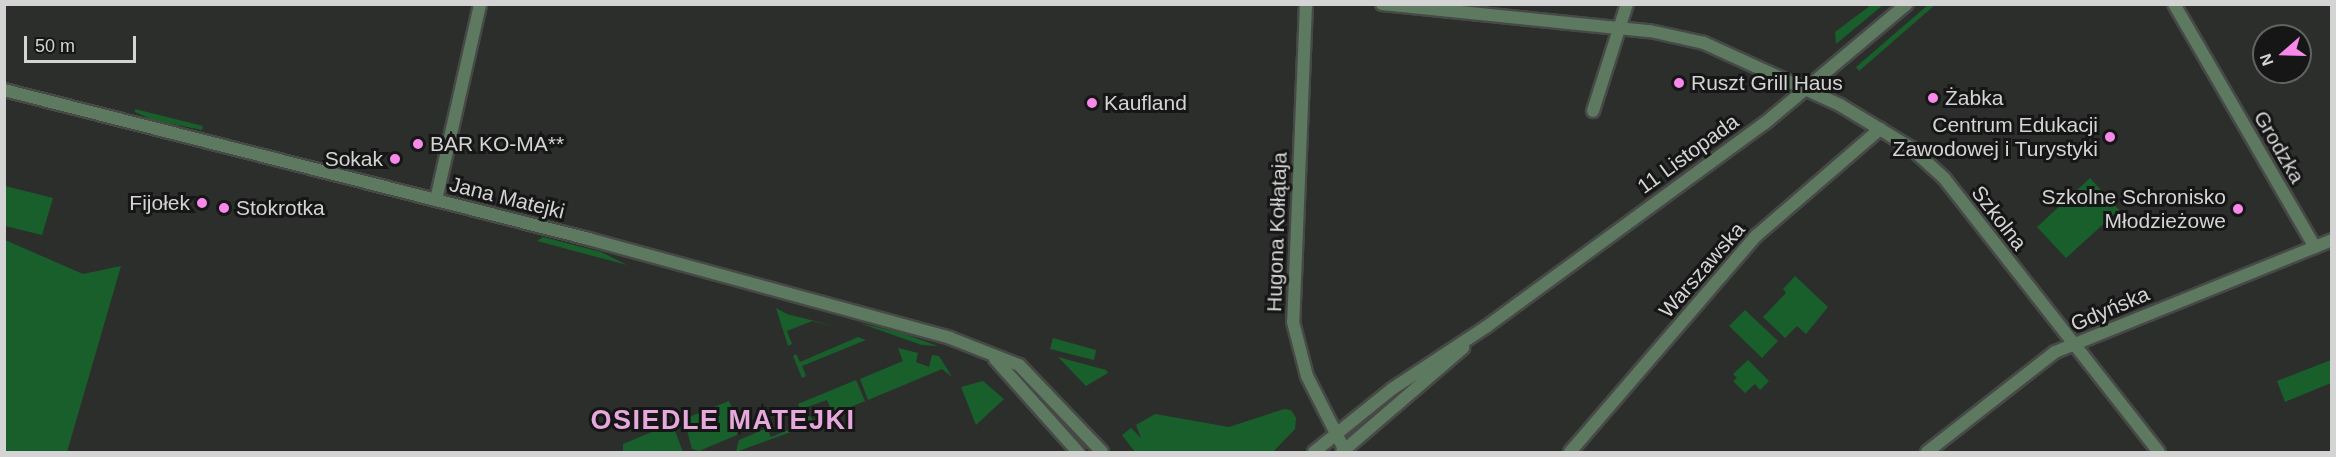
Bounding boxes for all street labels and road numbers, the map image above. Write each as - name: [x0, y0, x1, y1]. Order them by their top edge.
- street label: Grodzka: [2248, 106, 2310, 188]
- street label: 11 Listopada: [1633, 109, 1743, 199]
- street label: Hugona Kołłątaja: [1262, 152, 1292, 312]
- street label: Jana Matejki: [447, 172, 567, 224]
- street label: Szkolna: [1966, 181, 2032, 255]
- street label: Warszawska: [1654, 217, 1750, 323]
- street label: Gdyńska: [2067, 281, 2153, 337]

